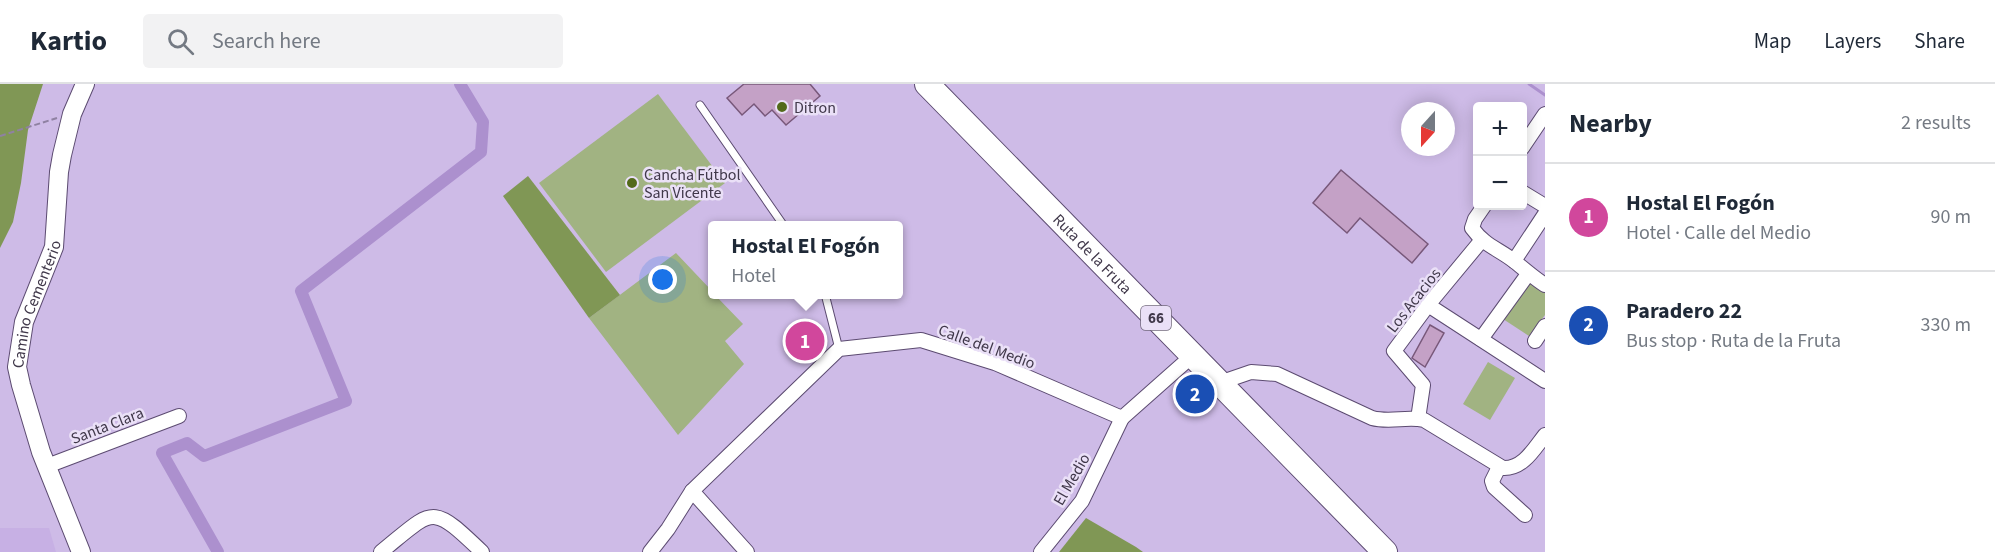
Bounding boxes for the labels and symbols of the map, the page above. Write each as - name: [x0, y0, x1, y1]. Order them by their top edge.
- place label: Ditron: [794, 97, 836, 119]
- marker: Ditron: [775, 100, 789, 114]
- north arrow: [1401, 102, 1455, 156]
- place label: Cancha Fútbol San Vicente: [644, 164, 741, 204]
- marker: Cancha Fútbol San Vicente: [625, 176, 639, 190]
- street label: Ruta de la Fruta: [1048, 209, 1137, 299]
- street label: Camino Cementerio: [7, 240, 66, 370]
- street label: Los Acacios: [1382, 263, 1446, 338]
- your location: [648, 265, 677, 294]
- road number: 66: [1141, 306, 1171, 330]
- pin: 1: [786, 318, 824, 364]
- street label: Calle del Medio: [935, 319, 1038, 375]
- pin: 2: [1176, 372, 1214, 416]
- street label: Santa Clara: [68, 402, 147, 450]
- street label: El Medio: [1048, 449, 1096, 510]

